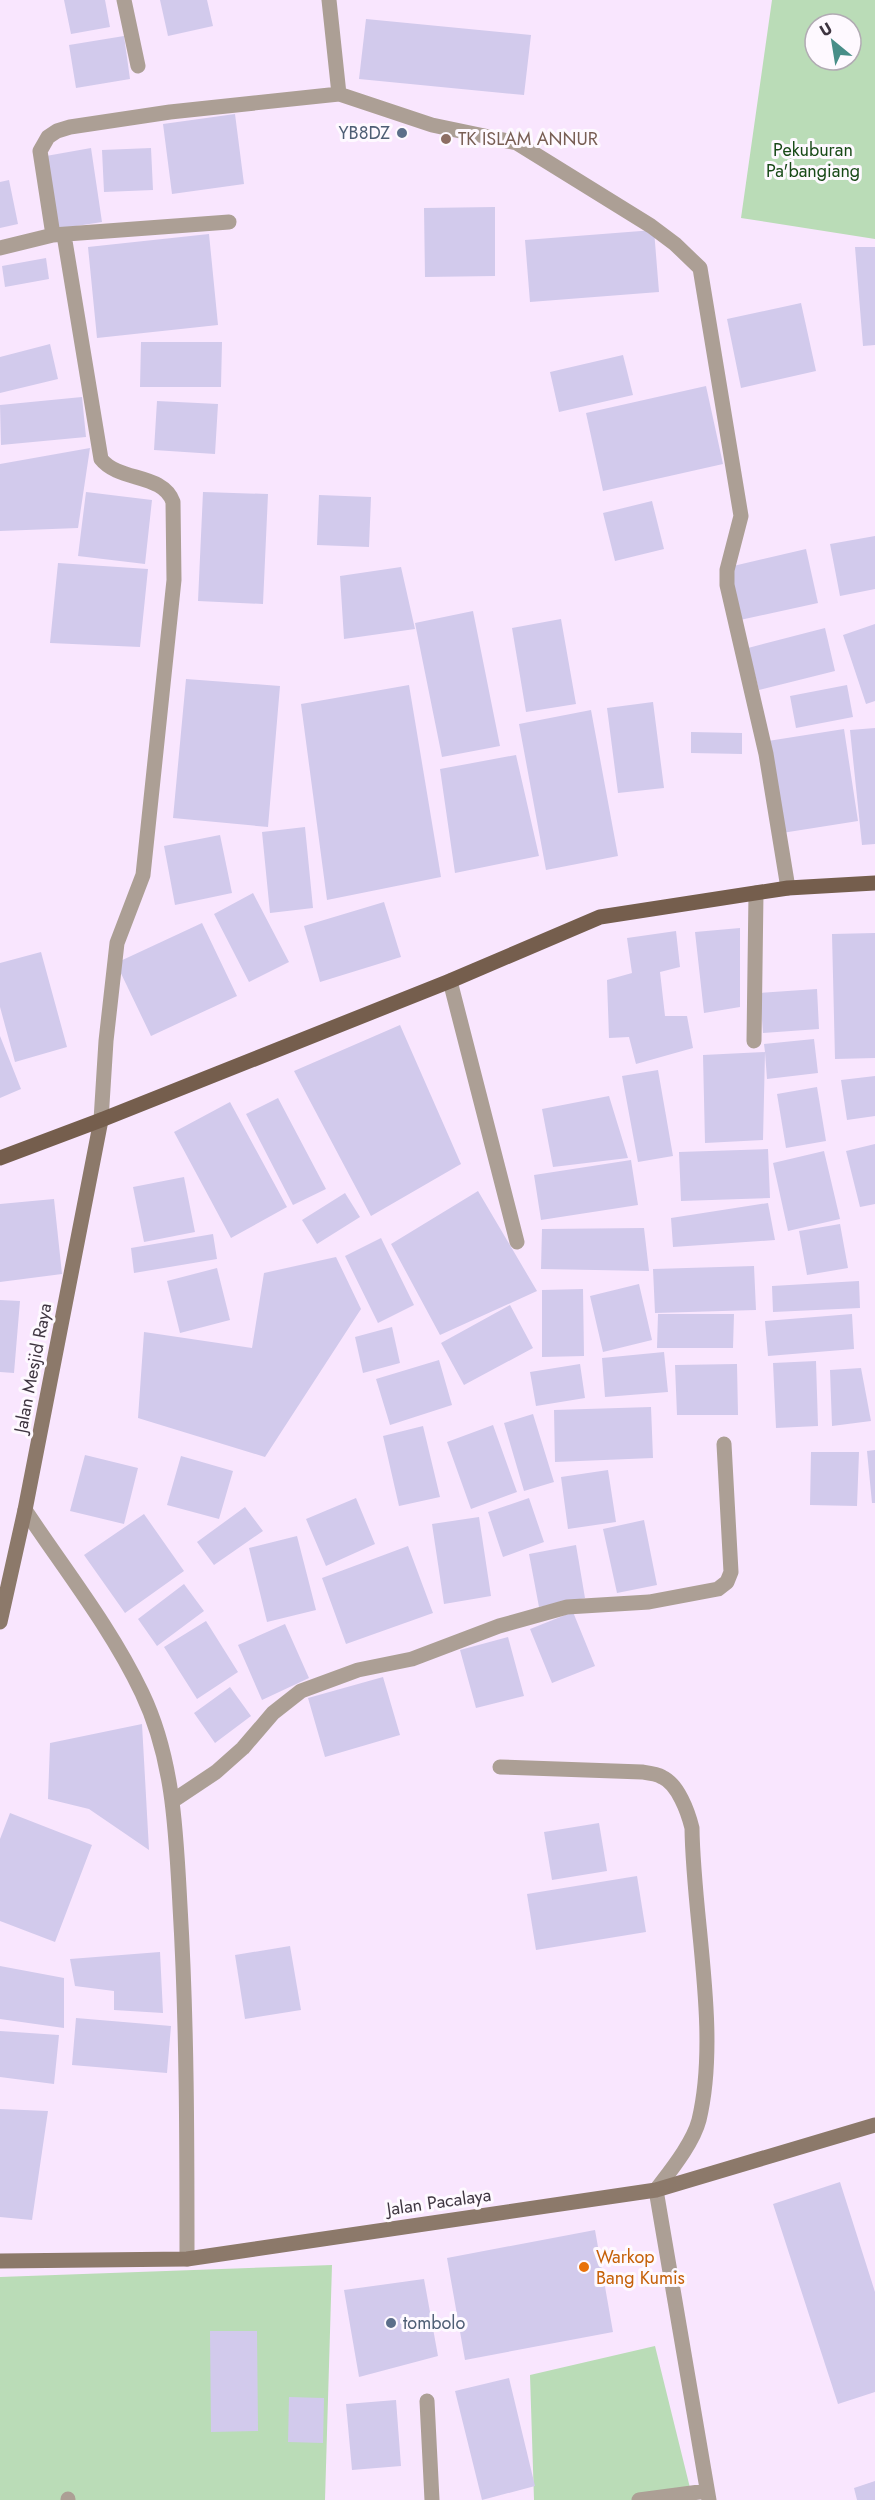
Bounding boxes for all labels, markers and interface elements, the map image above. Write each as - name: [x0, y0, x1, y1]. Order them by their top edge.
- north arrow: [803, 12, 863, 72]
- text: U: [815, 17, 836, 42]
- place label: YB8DZ: [339, 120, 390, 146]
- marker: YB8DZ: [395, 126, 409, 140]
- place label: TK ISLAM ANNUR: [458, 126, 598, 152]
- marker: TK ISLAM ANNUR: [439, 132, 453, 146]
- park label: Pekuburan Pa'bangiang: [766, 137, 860, 184]
- street label: Jalan Mesjid Raya: [7, 1301, 58, 1437]
- street label: Jalan Pacalaya: [383, 2182, 493, 2222]
- place label: Warkop Bang Kumis: [596, 2244, 685, 2291]
- marker: Warkop Bang Kumis: [577, 2260, 591, 2274]
- place label: tombolo: [403, 2310, 465, 2336]
- marker: tombolo: [384, 2316, 398, 2330]

